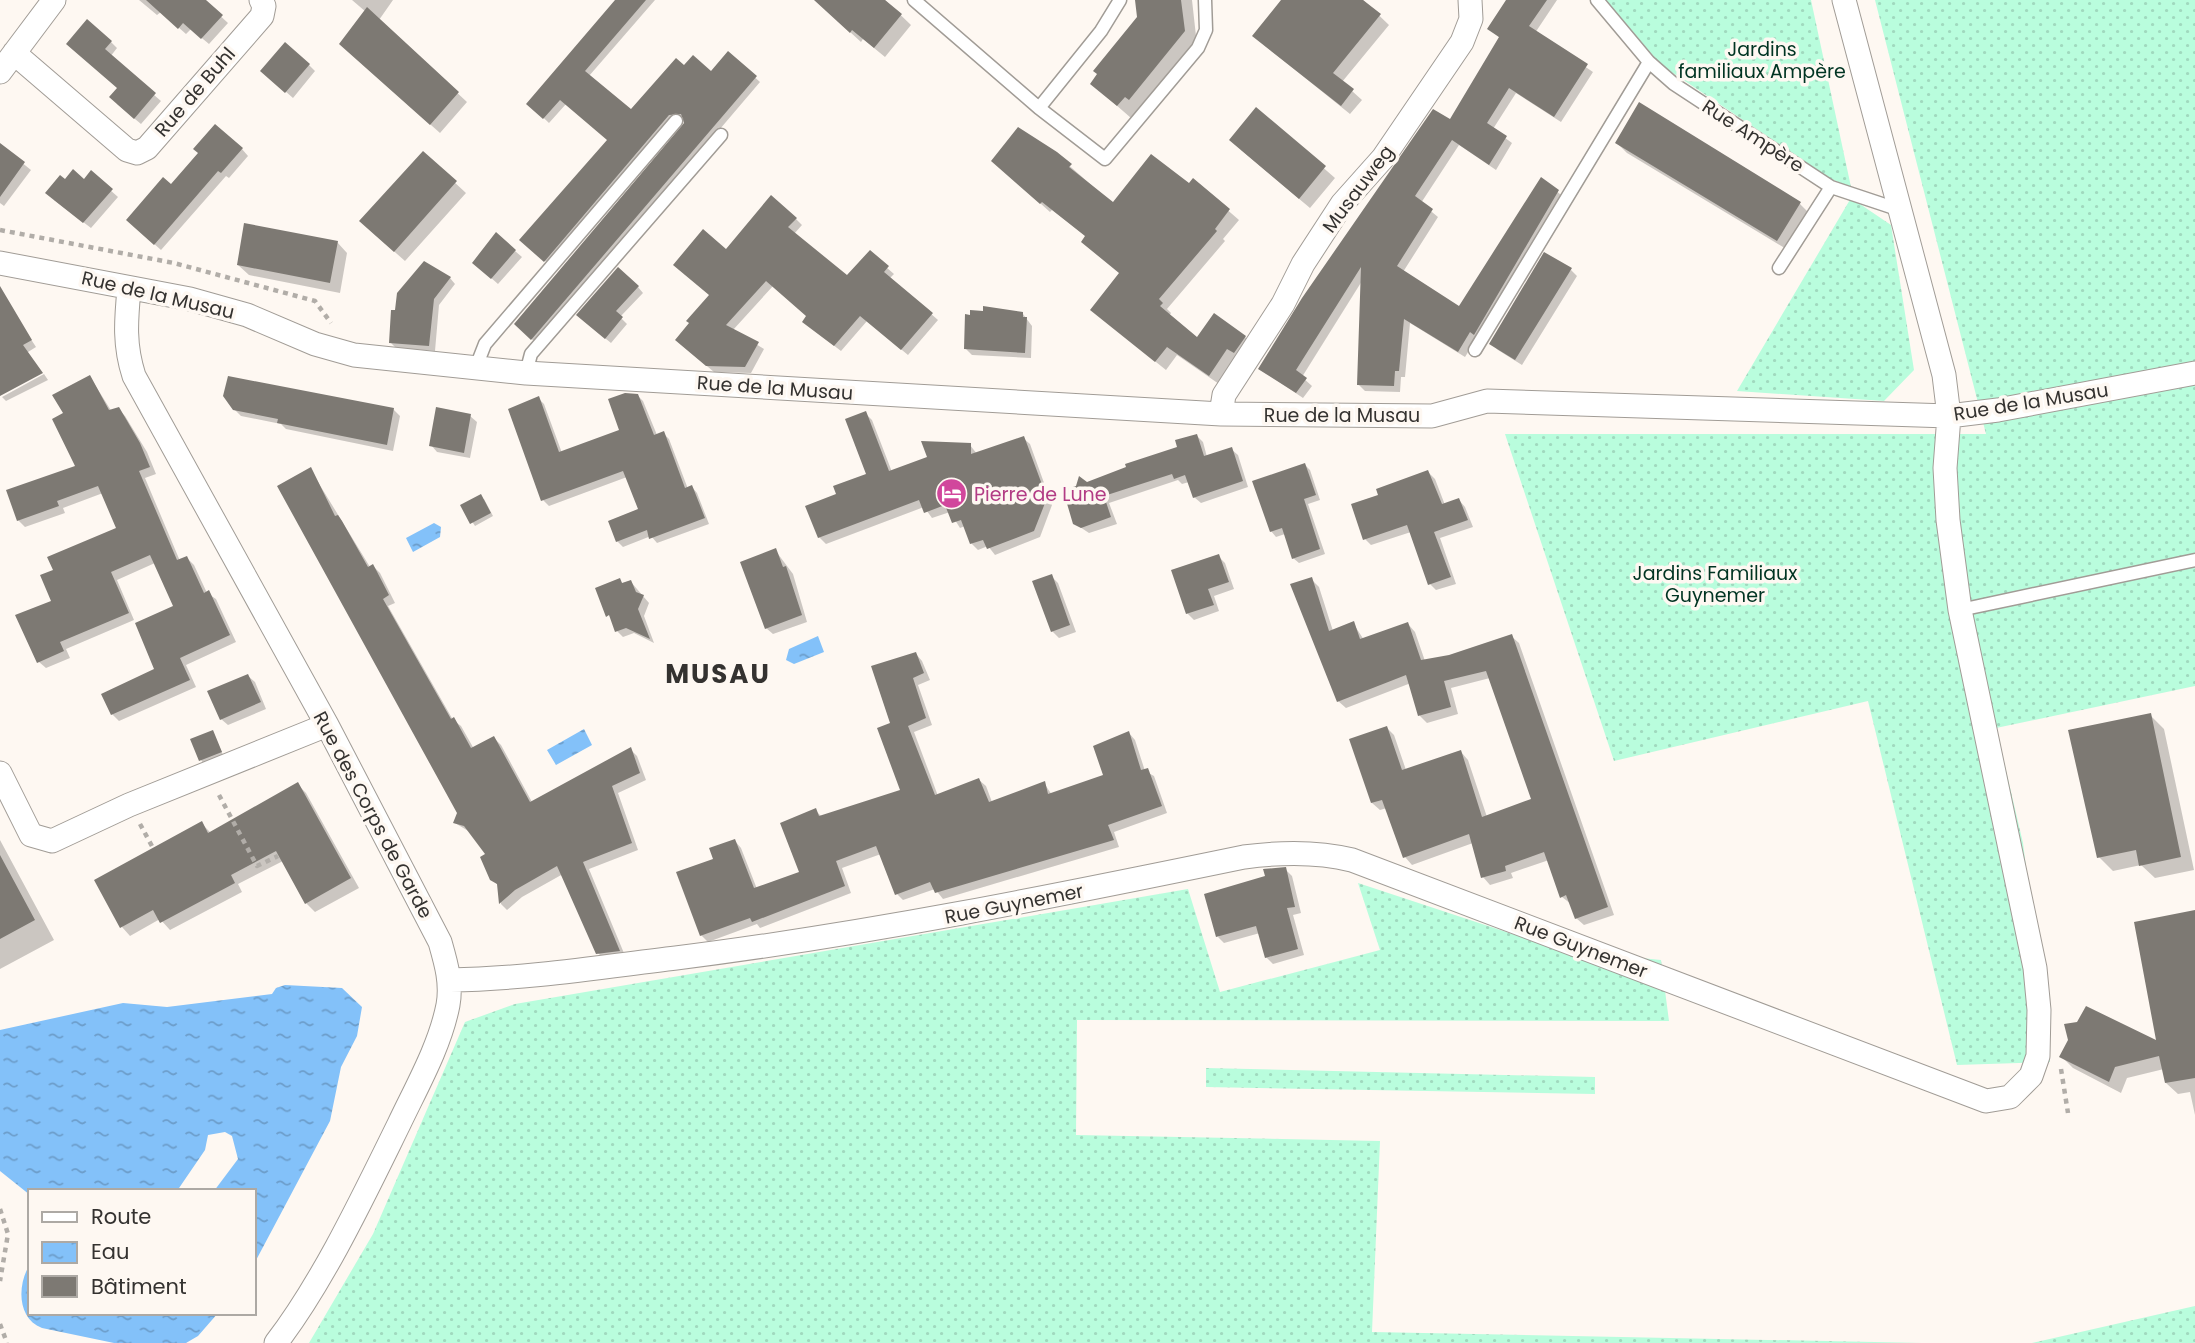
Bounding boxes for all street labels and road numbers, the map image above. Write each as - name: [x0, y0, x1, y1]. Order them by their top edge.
- street label: Rue de Buhl: [148, 41, 242, 143]
- street label: Rue Ampère: [1697, 93, 1809, 179]
- street label: Musauweg: [1316, 139, 1400, 239]
- street label: Rue de la Musau: [79, 264, 237, 326]
- street label: Rue de la Musau: [696, 369, 854, 407]
- street label: Rue de la Musau: [1952, 376, 2110, 428]
- street label: Rue de la Musau: [1264, 402, 1420, 429]
- street label: Rue des Corps de Garde: [307, 707, 439, 923]
- street label: Rue Guynemer: [942, 877, 1086, 931]
- street label: Rue Guynemer: [1511, 909, 1651, 985]

